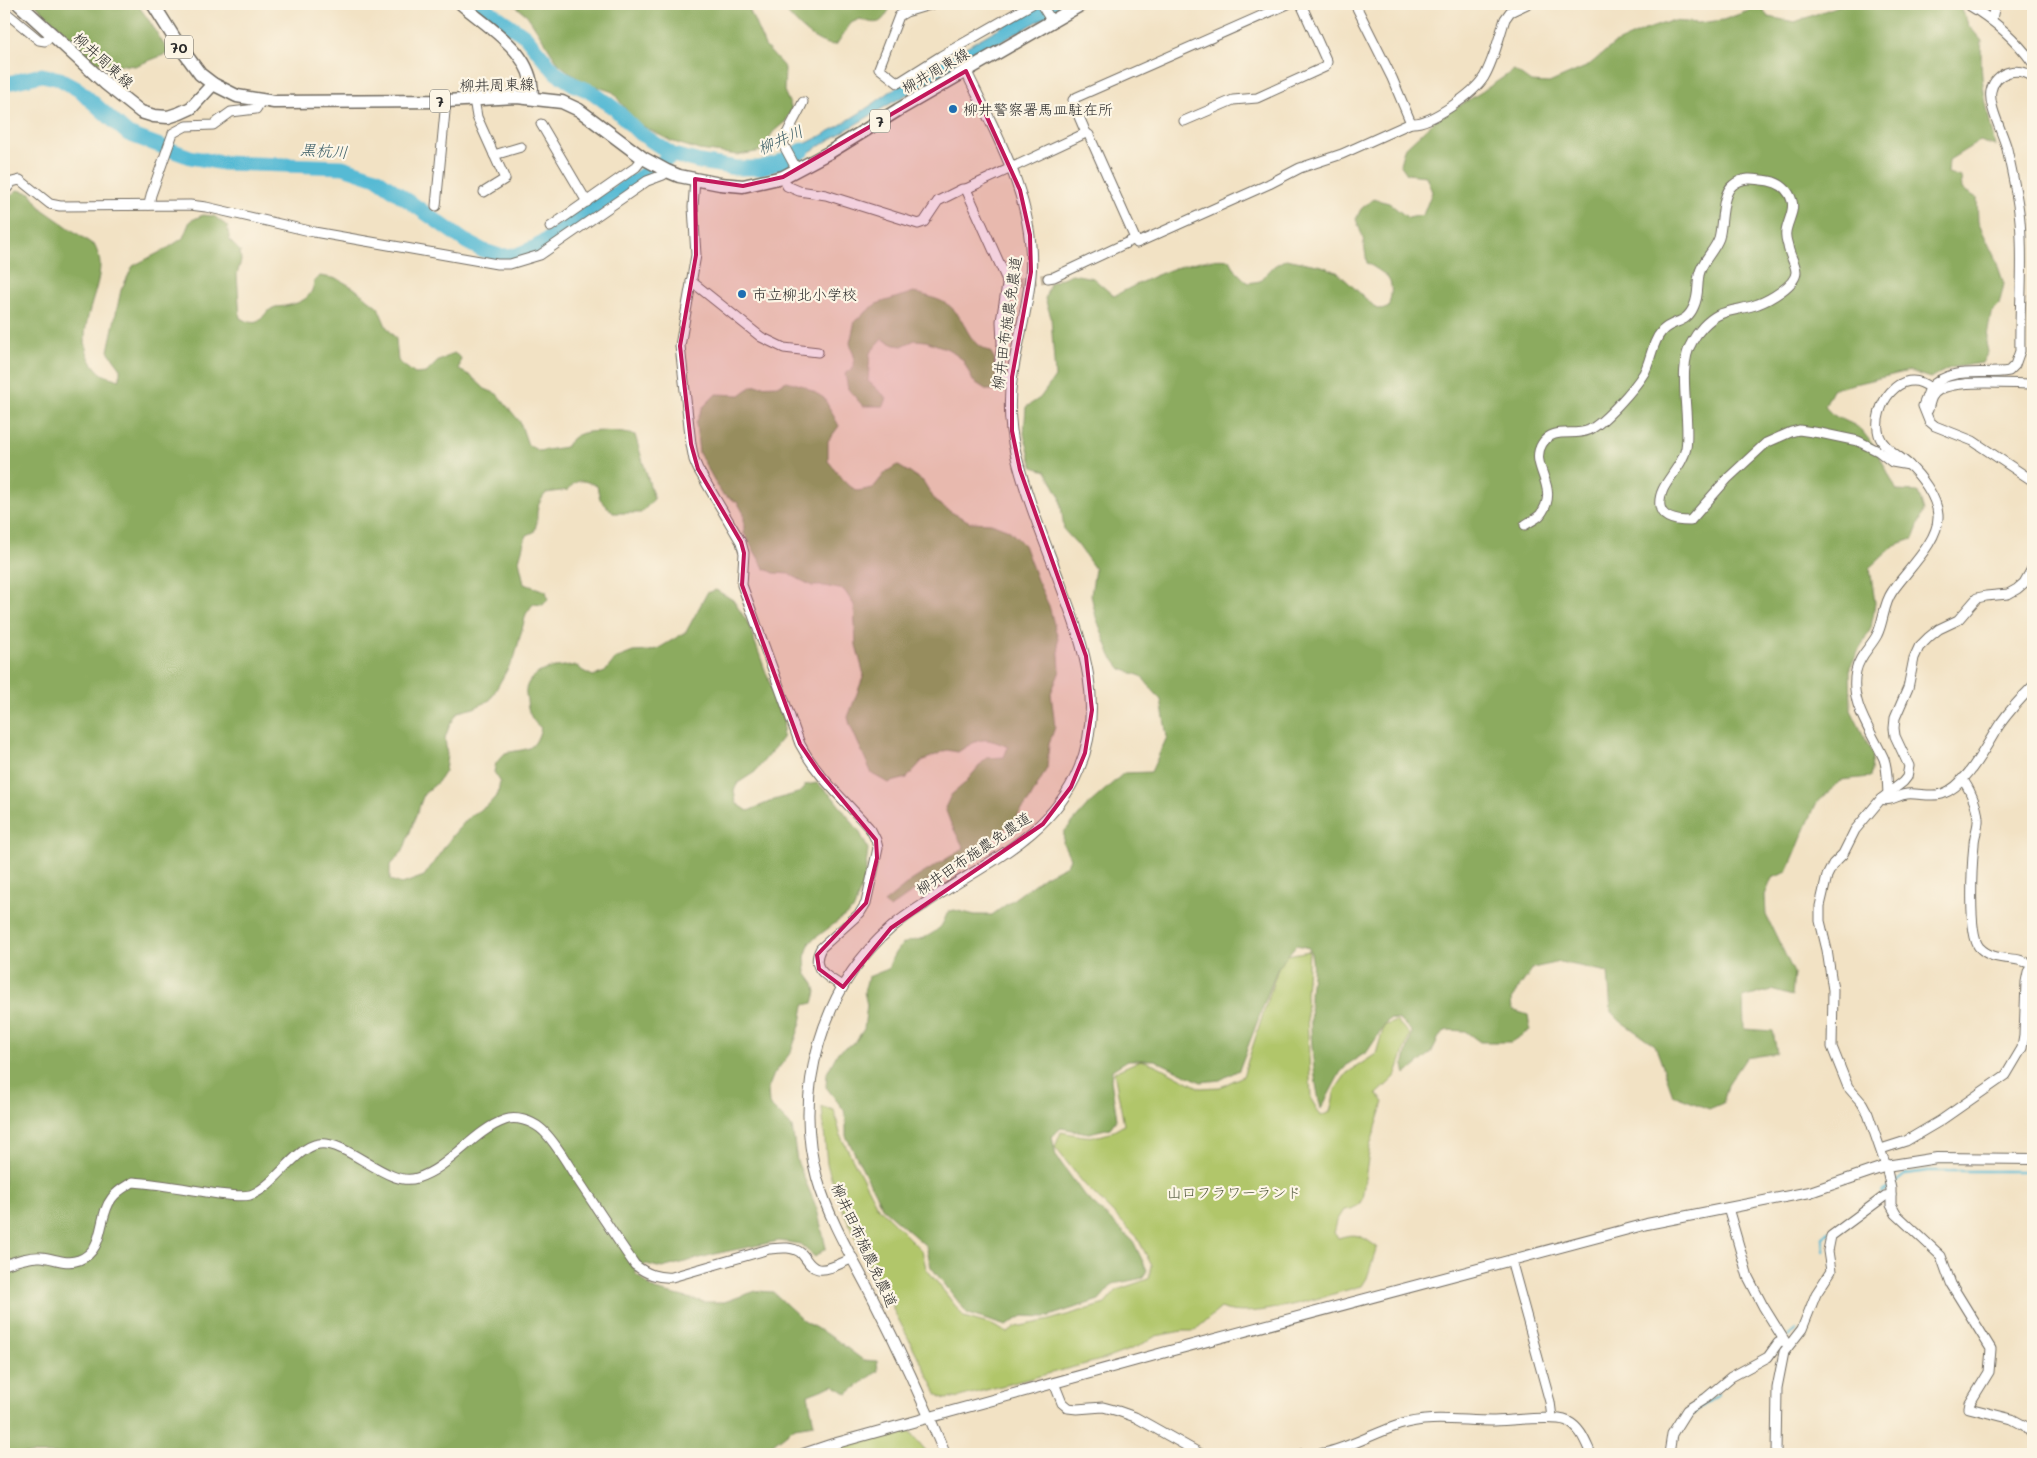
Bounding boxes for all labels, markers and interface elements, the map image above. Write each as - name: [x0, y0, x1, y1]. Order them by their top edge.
- street label: 柳井周東線: [69, 27, 139, 93]
- road number: 70: [165, 36, 193, 58]
- street label: 柳井周東線: [898, 43, 972, 97]
- street label: 柳井周東線: [459, 73, 535, 95]
- road number: 7: [430, 90, 450, 112]
- place label: 柳井警察署馬皿駐在所: [963, 99, 1113, 119]
- marker: 柳井警察署馬皿駐在所: [947, 103, 959, 115]
- road number: 7: [870, 110, 890, 132]
- water label: 柳井川: [754, 120, 806, 158]
- water label: 黒杭川: [299, 138, 349, 162]
- street label: 柳井田布施農免農道: [987, 255, 1025, 391]
- place label: 市立柳北小学校: [752, 284, 857, 304]
- marker: 市立柳北小学校: [736, 288, 748, 300]
- street label: 柳井田布施農免農道: [911, 807, 1035, 899]
- street label: 柳井田布施農免農道: [827, 1180, 903, 1310]
- park label: 山口フラワーランド: [1166, 1182, 1302, 1202]

